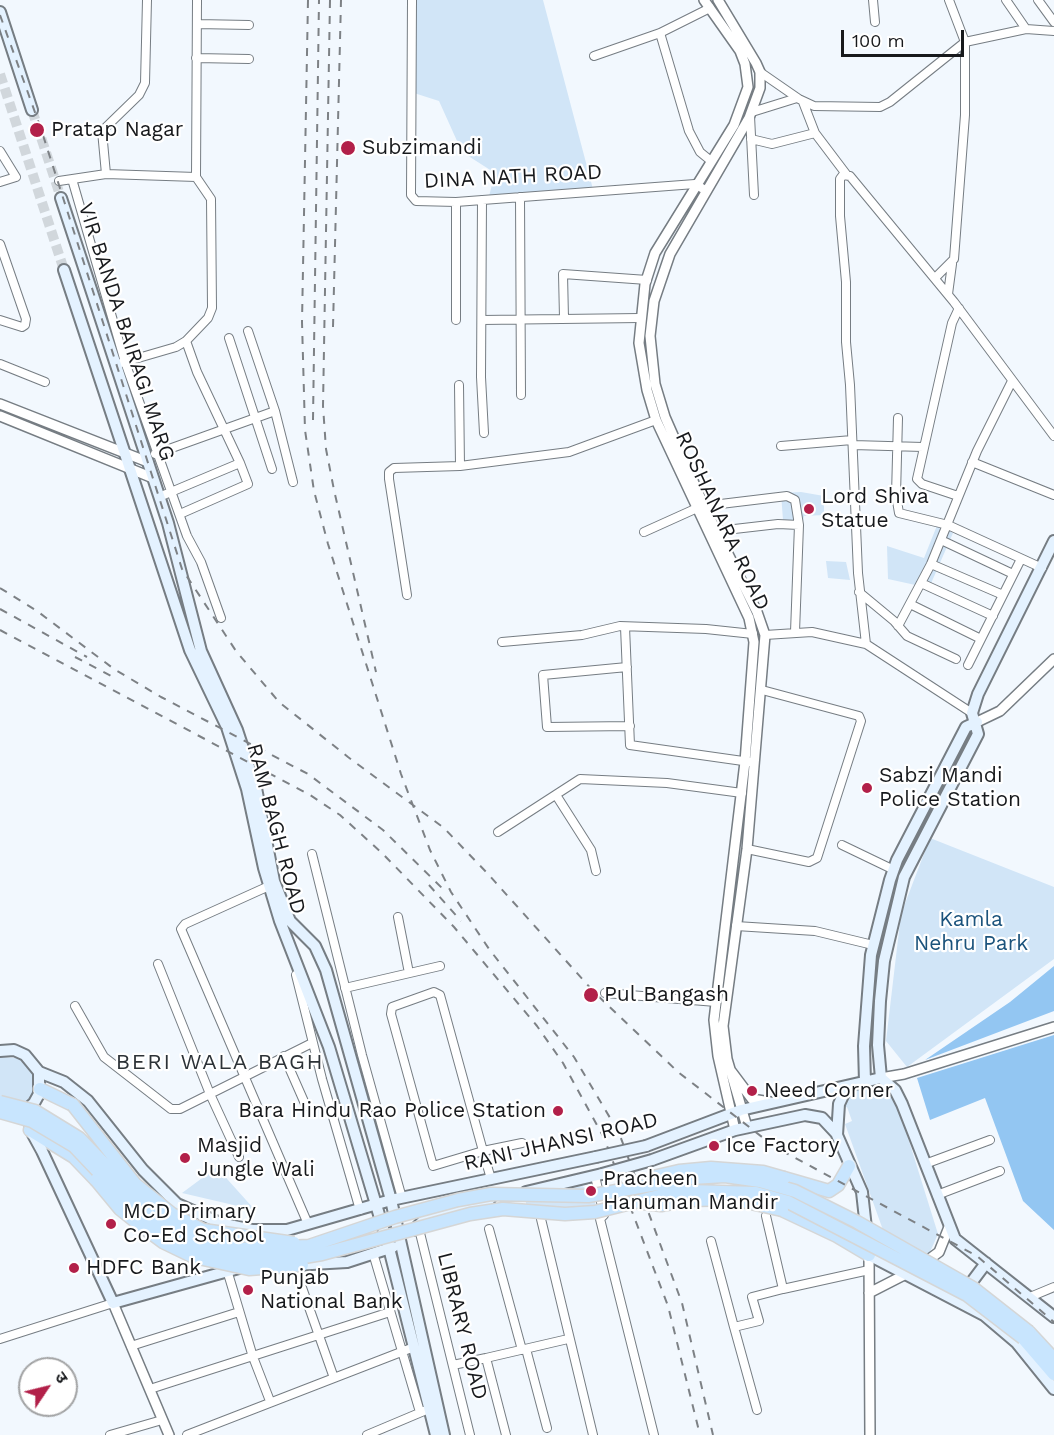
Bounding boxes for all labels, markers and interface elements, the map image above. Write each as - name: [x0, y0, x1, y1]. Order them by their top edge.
- scale bar: [844, 18, 967, 56]
- text: 100 m: [852, 30, 905, 51]
- place label: Pratap Nagar: [51, 117, 183, 143]
- marker: Pratap Nagar: [28, 121, 46, 139]
- place label: Subzimandi: [362, 135, 482, 161]
- marker: Subzimandi: [339, 139, 357, 157]
- street label: DINA NATH ROAD: [423, 160, 603, 194]
- street label: VIR BANDA BAIRAGI MARG: [72, 200, 180, 464]
- street label: ROSHANARA ROAD: [669, 427, 775, 615]
- place label: Lord Shiva Statue: [821, 484, 929, 534]
- marker: Lord Shiva Statue: [802, 502, 816, 516]
- street label: RAM BAGH ROAD: [241, 741, 311, 917]
- place label: Sabzi Mandi Police Station: [879, 763, 1021, 813]
- marker: Sabzi Mandi Police Station: [860, 781, 874, 795]
- park label: Kamla Nehru Park: [914, 907, 1028, 957]
- place label: Pul Bangash: [604, 982, 729, 1008]
- marker: Pul Bangash: [582, 986, 600, 1004]
- district label: BERI WALA BAGH: [116, 1050, 324, 1076]
- place label: Need Corner: [764, 1078, 893, 1104]
- marker: Need Corner: [745, 1084, 759, 1098]
- place label: Bara Hindu Rao Police Station: [238, 1098, 546, 1124]
- marker: Bara Hindu Rao Police Station: [551, 1104, 565, 1118]
- street label: RANI JHANSI ROAD: [462, 1107, 660, 1177]
- place label: Masjid Jungle Wali: [197, 1133, 315, 1183]
- place label: Ice Factory: [726, 1133, 839, 1159]
- marker: Ice Factory: [707, 1139, 721, 1153]
- marker: Masjid Jungle Wali: [178, 1151, 192, 1165]
- place label: Pracheen Hanuman Mandir: [603, 1166, 778, 1216]
- marker: Pracheen Hanuman Mandir: [584, 1184, 598, 1198]
- place label: MCD Primary Co-Ed School: [123, 1199, 264, 1249]
- marker: MCD Primary Co-Ed School: [104, 1217, 118, 1231]
- street label: LIBRARY ROAD: [432, 1250, 492, 1402]
- place label: HDFC Bank: [86, 1255, 201, 1281]
- marker: HDFC Bank: [67, 1261, 81, 1275]
- place label: Punjab National Bank: [260, 1265, 403, 1315]
- marker: Punjab National Bank: [241, 1283, 255, 1297]
- north arrow: [18, 1357, 78, 1417]
- text: उ: [51, 1368, 72, 1387]

